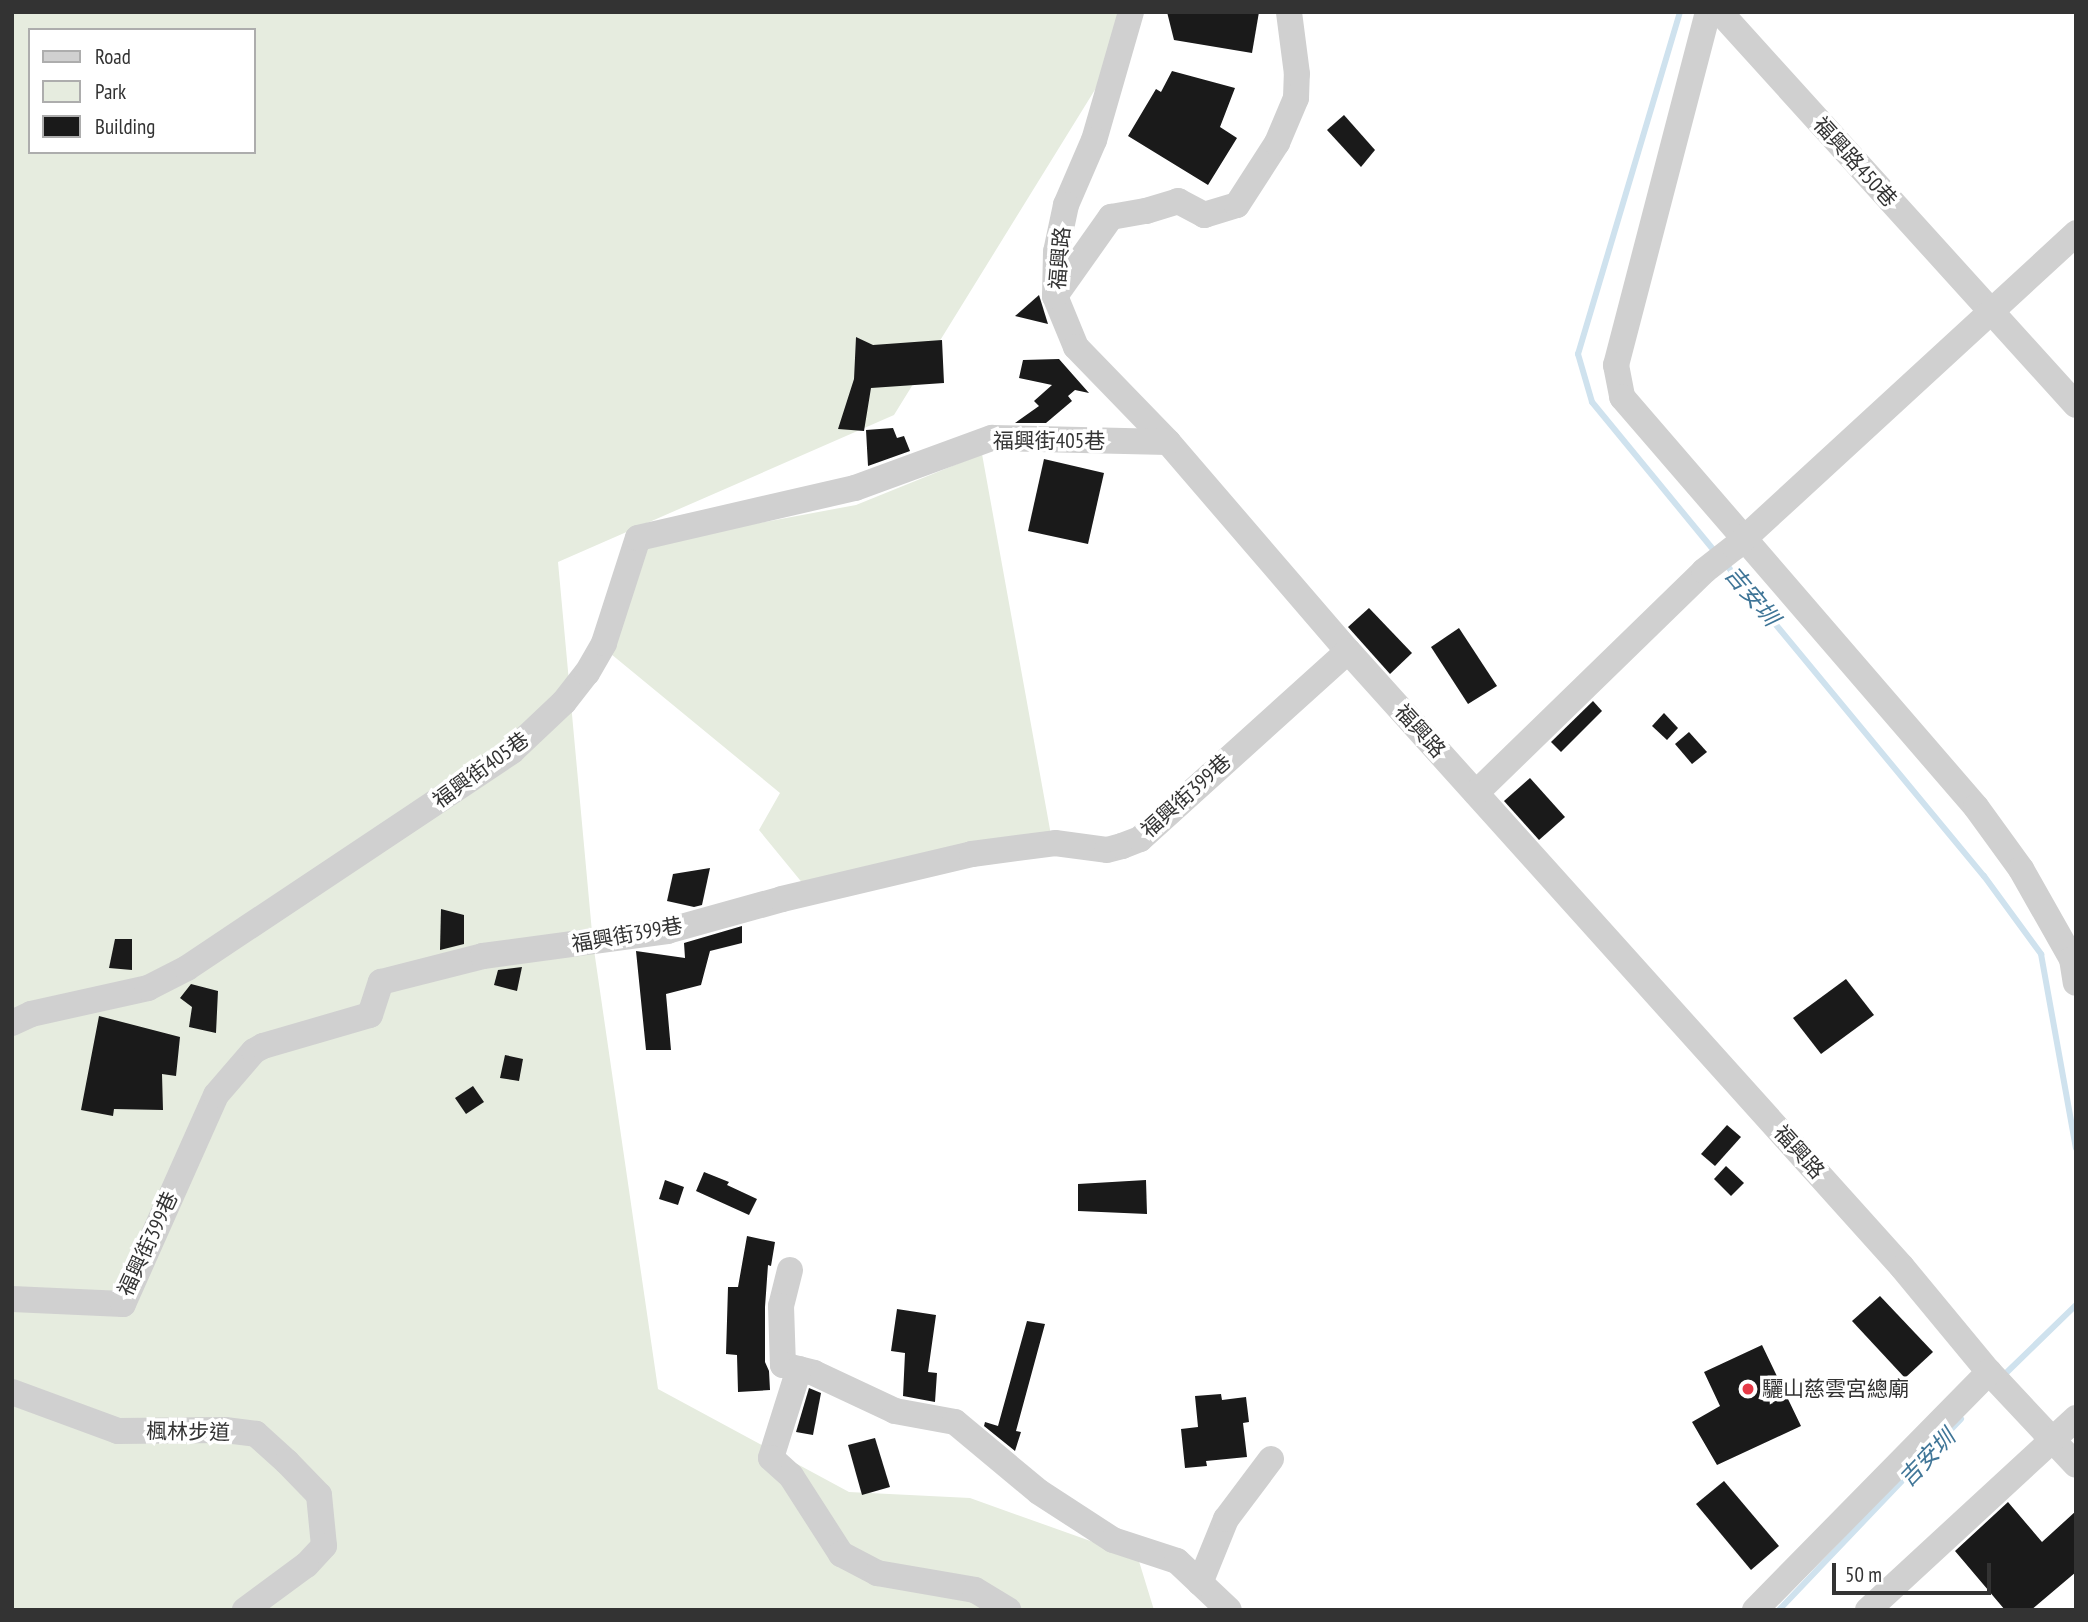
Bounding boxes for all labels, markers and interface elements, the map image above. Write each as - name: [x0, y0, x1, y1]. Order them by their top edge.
- legend: [28, 28, 256, 154]
- text: Road: [95, 43, 131, 70]
- text: Park: [95, 78, 126, 105]
- street label: 福興路450巷: [1808, 112, 1902, 212]
- text: Building: [95, 113, 155, 140]
- street label: 福興路: [1045, 226, 1075, 290]
- street label: 福興街405巷: [993, 428, 1105, 454]
- water label: 吉安圳: [1719, 561, 1785, 631]
- street label: 福興路: [1390, 699, 1450, 763]
- street label: 福興街405巷: [428, 727, 534, 813]
- street label: 福興街399巷: [1136, 749, 1236, 843]
- street label: 福興街399巷: [569, 913, 685, 957]
- street label: 福興路: [1769, 1120, 1829, 1184]
- street label: 福興街399巷: [113, 1188, 183, 1300]
- place label: 驪山慈雲宮總廟: [1762, 1376, 1909, 1402]
- marker: 驪山慈雲宮總廟: [1740, 1381, 1756, 1397]
- street label: 楓林步道: [146, 1419, 230, 1445]
- water label: 吉安圳: [1893, 1424, 1961, 1492]
- scale bar: [1836, 1548, 1995, 1592]
- text: 50 m: [1845, 1561, 1882, 1588]

